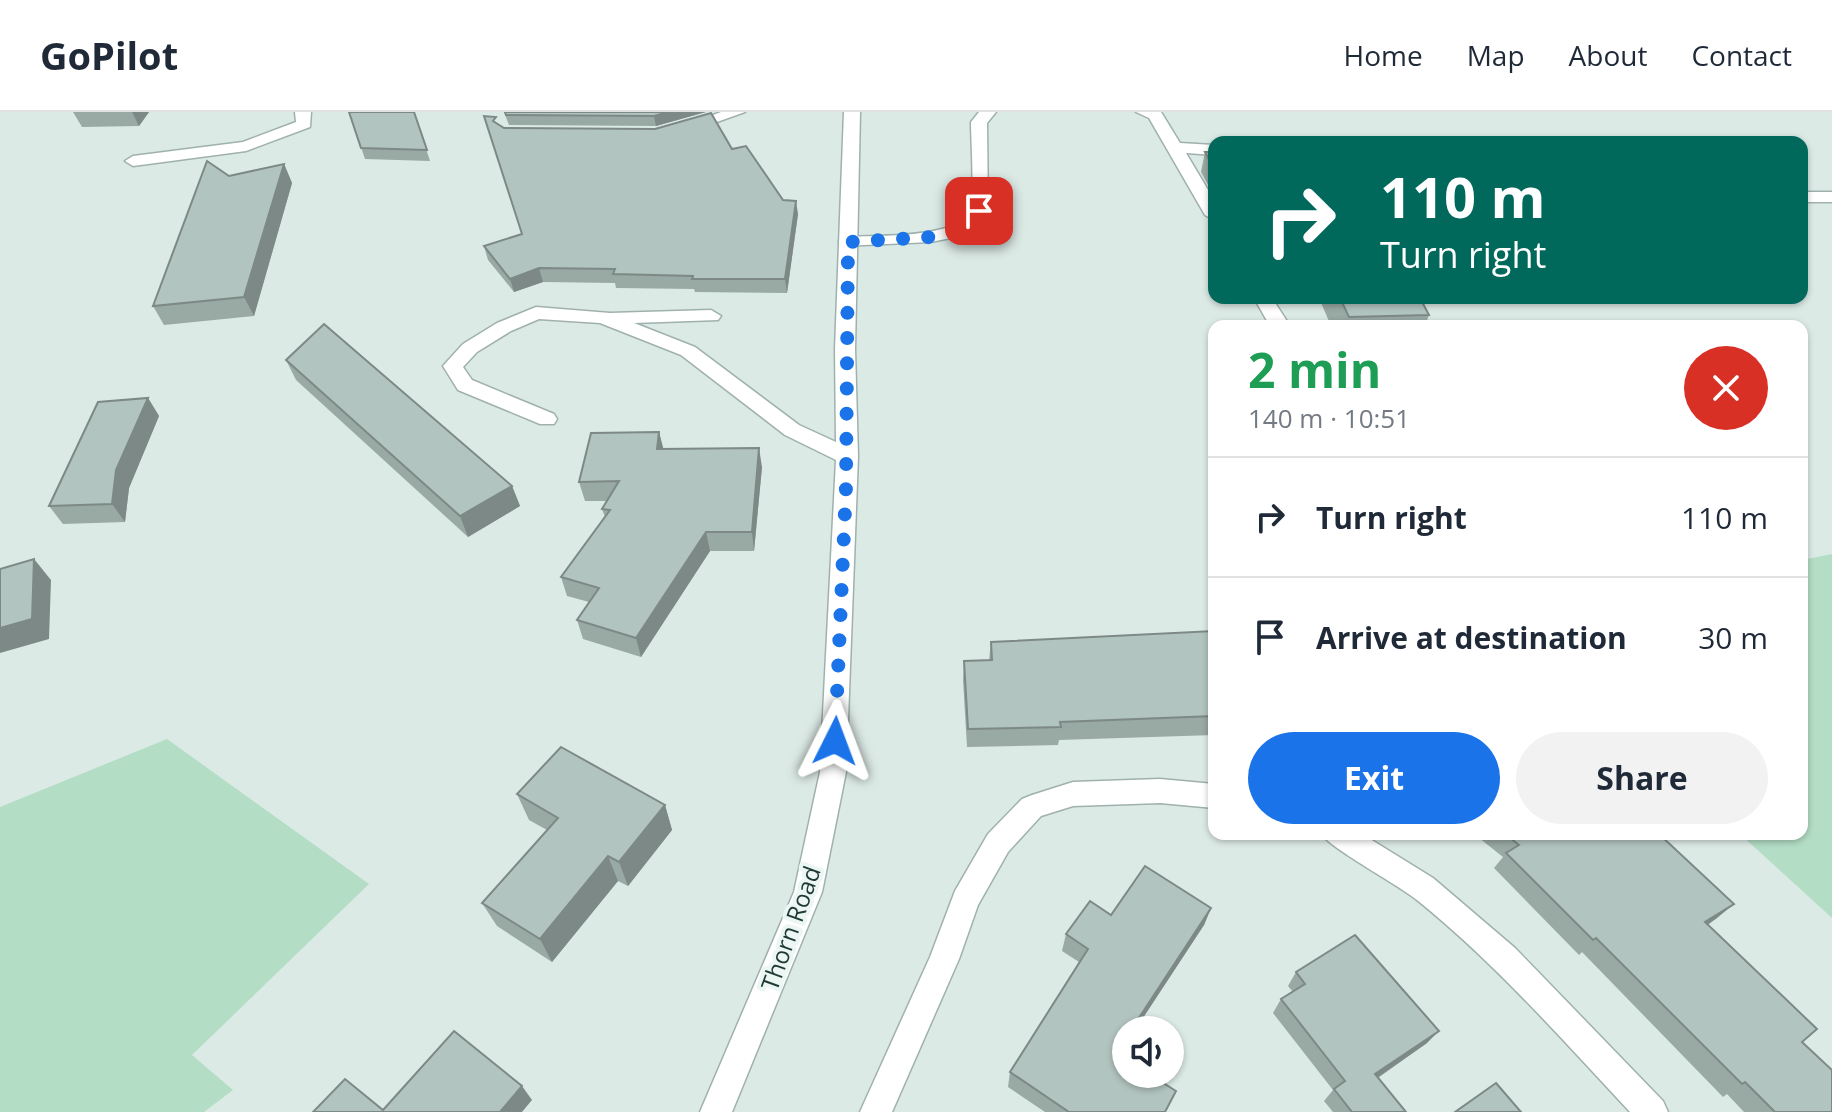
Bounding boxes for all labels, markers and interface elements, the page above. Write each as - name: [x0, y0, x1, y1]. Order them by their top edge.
- text: GoPilot: [40, 29, 178, 81]
- text: Home: [1344, 36, 1423, 74]
- text: Map: [1467, 36, 1525, 74]
- text: About: [1569, 36, 1647, 74]
- text: Contact: [1691, 36, 1792, 74]
- text: 110 m: [1380, 158, 1546, 234]
- icon: right: [1248, 168, 1352, 272]
- pin: [945, 177, 1013, 245]
- icon: arrive: [957, 189, 1001, 233]
- text: Turn right: [1380, 230, 1546, 279]
- text: 2 min: [1248, 337, 1381, 402]
- button: close: [1684, 346, 1768, 430]
- text: 140 m · 10:51: [1248, 400, 1410, 436]
- icon: right: [1248, 495, 1292, 539]
- text: Turn right: [1316, 497, 1467, 538]
- text: 110 m: [1681, 497, 1768, 538]
- icon: arrive: [1248, 615, 1292, 659]
- text: Arrive at destination: [1316, 617, 1627, 658]
- text: 30 m: [1698, 617, 1768, 658]
- position arrow: [793, 699, 877, 783]
- button: Exit: [1248, 732, 1500, 824]
- button: Share: [1516, 732, 1768, 824]
- street label: Thorn Road: [752, 861, 828, 995]
- map controls: [1112, 1016, 1184, 1088]
- button: sound: [1112, 1016, 1184, 1088]

